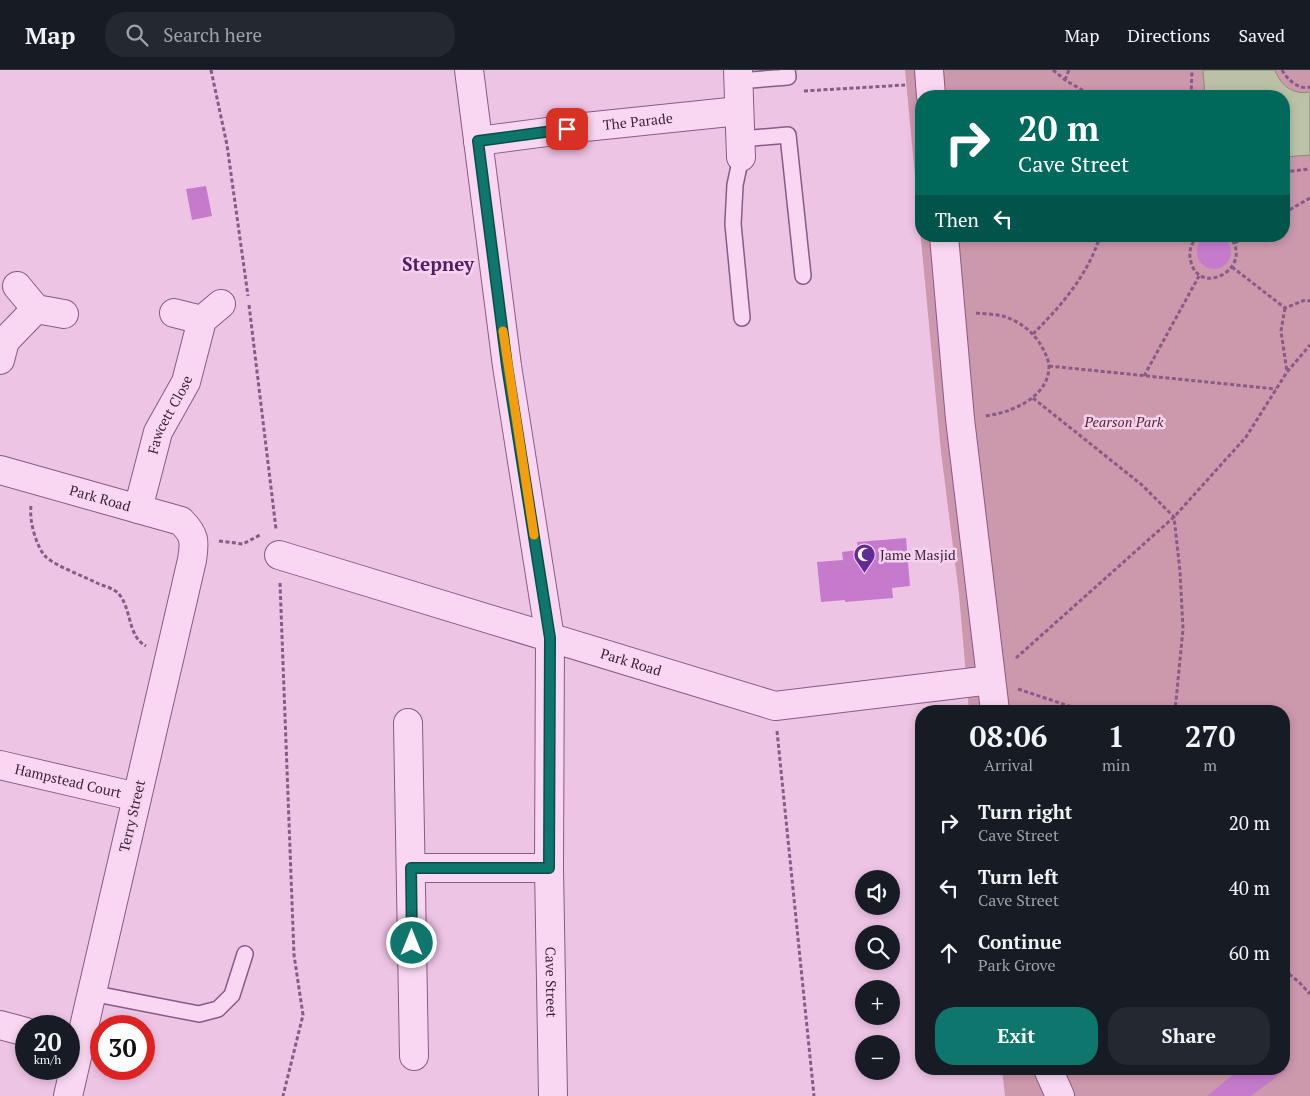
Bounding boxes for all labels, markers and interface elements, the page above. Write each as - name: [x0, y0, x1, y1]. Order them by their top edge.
- search box: [105, 12, 455, 57]
- text: Map: [25, 19, 75, 51]
- icon: search: [123, 21, 151, 49]
- text: Search here: [163, 22, 262, 47]
- text: Map: [1064, 23, 1099, 47]
- text: Directions: [1127, 23, 1210, 47]
- text: Saved: [1238, 23, 1285, 47]
- text: 20 m: [1018, 105, 1099, 151]
- pin: [546, 108, 588, 150]
- street label: The Parade: [602, 108, 674, 134]
- icon: right: [935, 110, 1000, 175]
- icon: arrive: [553, 115, 581, 143]
- text: Cave Street: [1018, 149, 1129, 178]
- icon: left: [989, 205, 1017, 233]
- text: Then: [935, 207, 979, 232]
- district label: Stepney: [402, 251, 475, 276]
- street label: Fawcett Close: [143, 374, 196, 456]
- park label: Pearson Park: [1083, 412, 1164, 431]
- street label: Park Road: [67, 480, 133, 515]
- mosque icon: Jame Masjid: [852, 543, 876, 574]
- place label: Jame Masjid: [880, 545, 956, 564]
- street label: Park Road: [598, 643, 664, 680]
- text: 08:06: [969, 716, 1048, 756]
- text: 1: [1108, 716, 1125, 756]
- text: 270: [1185, 716, 1236, 756]
- text: Arrival: [984, 754, 1033, 776]
- text: min: [1102, 754, 1130, 776]
- text: m: [1203, 754, 1217, 776]
- street label: Hampstead Court: [13, 759, 124, 802]
- street label: Terry Street: [114, 777, 149, 854]
- text: Turn right: [978, 799, 1072, 824]
- icon: right: [935, 809, 963, 837]
- text: 20 m: [1229, 810, 1270, 835]
- text: Cave Street: [978, 824, 1059, 846]
- text: Turn left: [978, 864, 1059, 889]
- map controls: [855, 870, 900, 1080]
- button: sound: [855, 870, 900, 915]
- icon: left: [935, 874, 963, 902]
- text: 40 m: [1229, 875, 1270, 900]
- text: Cave Street: [978, 889, 1059, 911]
- position arrow: [385, 916, 437, 968]
- button: search: [855, 925, 900, 970]
- text: Continue: [978, 929, 1062, 954]
- icon: ahead: [935, 939, 963, 967]
- text: 60 m: [1229, 940, 1270, 965]
- street label: Cave Street: [541, 947, 562, 1019]
- text: Park Grove: [978, 954, 1055, 976]
- button: +: [855, 980, 900, 1025]
- button: Exit: [935, 1007, 1098, 1065]
- button: Share: [1108, 1007, 1270, 1065]
- speed limit sign: 30: [90, 1015, 155, 1080]
- text: 20: [33, 1025, 62, 1058]
- button: −: [855, 1035, 900, 1080]
- text: km/h: [34, 1052, 61, 1067]

